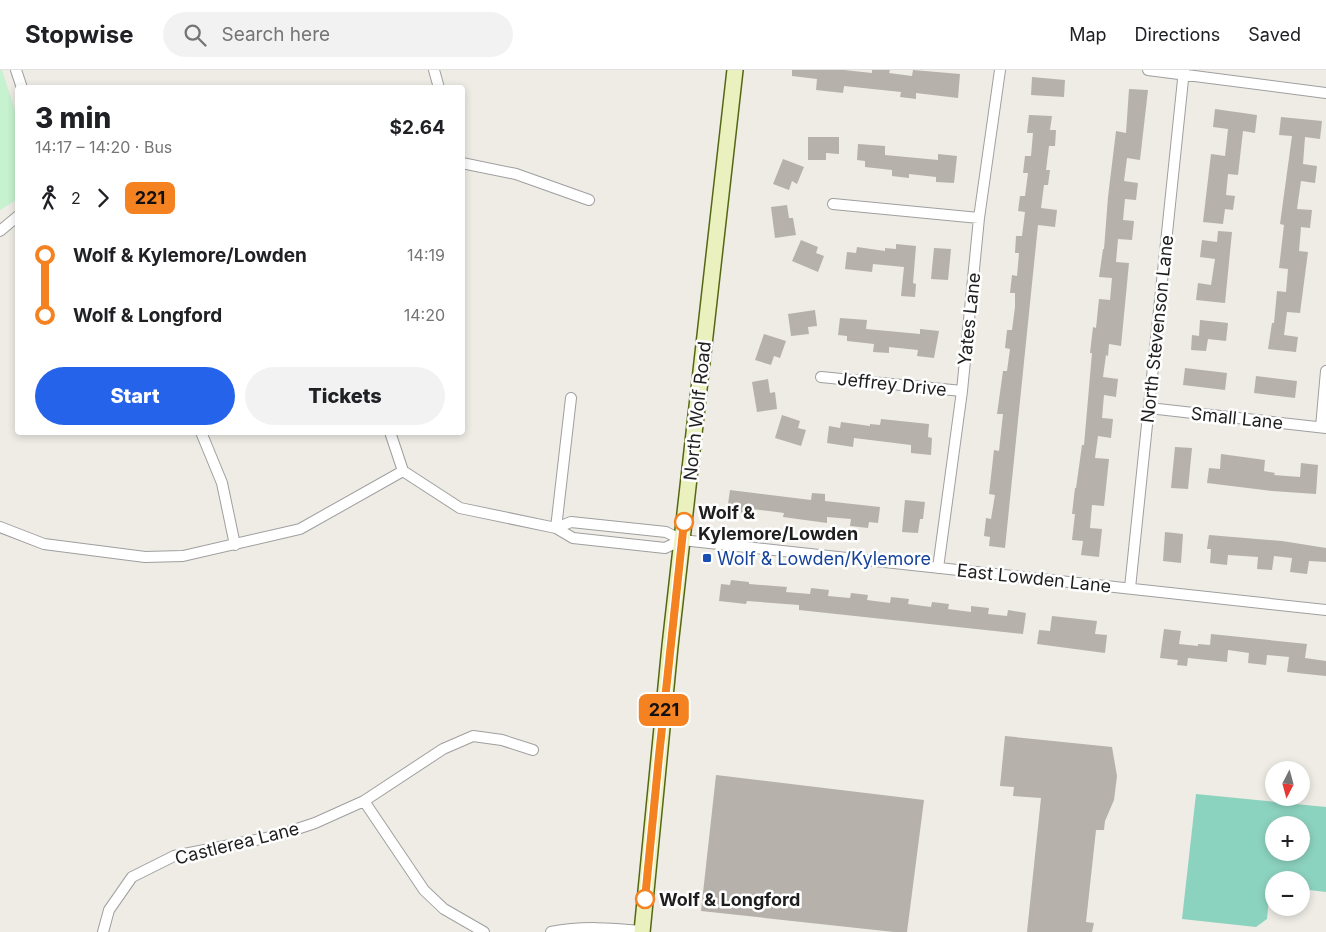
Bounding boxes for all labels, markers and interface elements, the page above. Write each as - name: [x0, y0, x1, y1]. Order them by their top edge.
- search box: [163, 12, 513, 57]
- text: Stopwise: [25, 20, 133, 49]
- icon: search: [181, 21, 209, 49]
- text: Search here: [221, 23, 330, 46]
- text: Map: [1069, 24, 1107, 45]
- text: Directions: [1135, 24, 1220, 45]
- text: Saved: [1248, 24, 1301, 45]
- text: 3 min: [35, 101, 111, 135]
- text: $2.64: [390, 116, 445, 139]
- text: 14:17 – 14:20 · Bus: [35, 137, 172, 157]
- icon: walk: [35, 184, 63, 212]
- icon: forward: [89, 184, 117, 212]
- text: 221: [135, 187, 165, 208]
- text: 2: [71, 188, 81, 208]
- street label: North Stevenson Lane: [1137, 234, 1177, 424]
- text: Wolf & Kylemore/Lowden: [73, 244, 307, 267]
- text: 14:19: [407, 245, 445, 265]
- street label: Yates Lane: [954, 272, 984, 366]
- text: Wolf & Longford: [73, 304, 222, 327]
- text: 14:20: [404, 305, 445, 325]
- street label: North Wolf Road: [679, 340, 715, 482]
- button: Start: [35, 367, 235, 425]
- button: Tickets: [245, 367, 445, 425]
- street label: Jeffrey Drive: [836, 368, 948, 400]
- street label: Small Lane: [1190, 403, 1284, 433]
- place label: Wolf & Kylemore/Lowden: [698, 502, 858, 544]
- marker: Wolf & Kylemore/Lowden: [674, 512, 694, 532]
- place label: Wolf & Lowden/Kylemore: [717, 548, 931, 569]
- marker: Wolf & Lowden/Kylemore: [701, 552, 713, 564]
- street label: East Lowden Lane: [956, 559, 1112, 597]
- line badge: 221: [635, 694, 693, 726]
- text: 221: [649, 699, 679, 720]
- north arrow: [1265, 761, 1310, 806]
- map controls: [1265, 761, 1310, 916]
- button: +: [1265, 816, 1310, 861]
- street label: Castlerea Lane: [173, 817, 301, 869]
- button: −: [1265, 871, 1310, 916]
- marker: Wolf & Longford: [635, 889, 655, 909]
- place label: Wolf & Longford: [659, 889, 800, 910]

